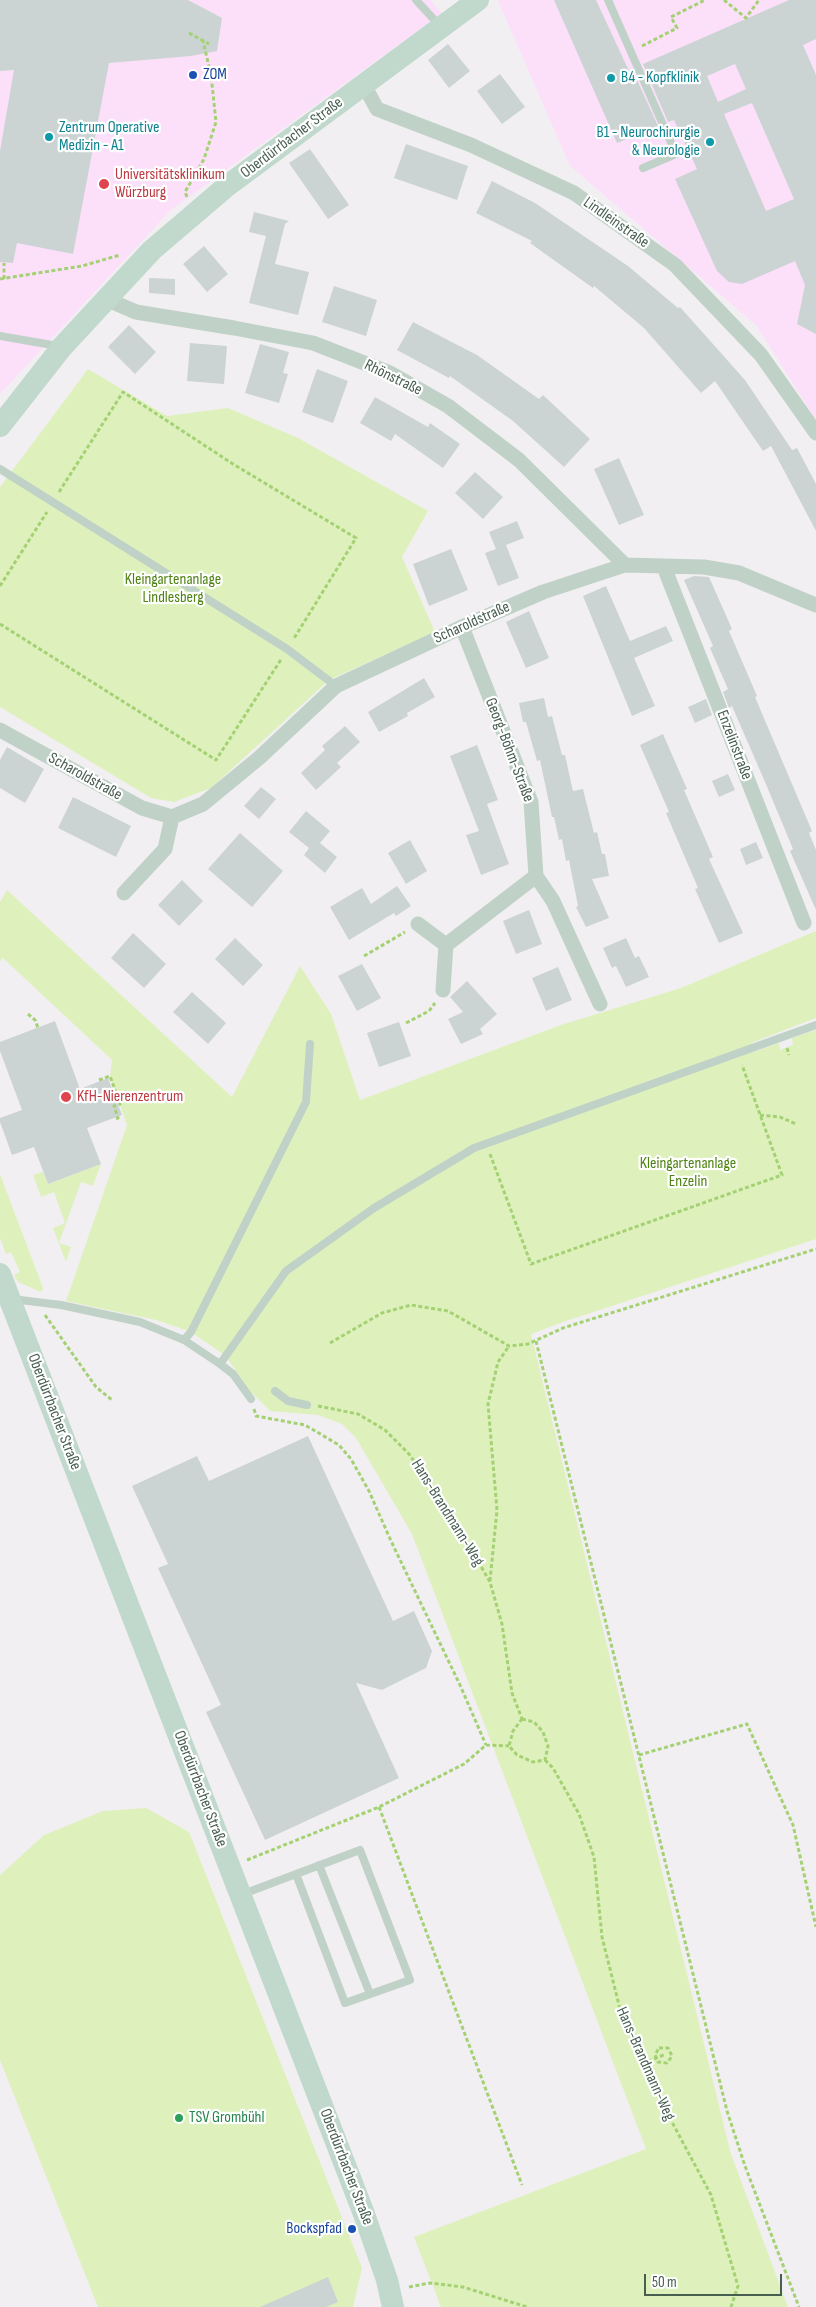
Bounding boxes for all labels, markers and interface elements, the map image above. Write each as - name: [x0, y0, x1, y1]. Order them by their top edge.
- place label: ZOM: [203, 65, 227, 85]
- place label: B4 - Kopfklinik: [621, 68, 699, 88]
- marker: ZOM: [187, 69, 199, 81]
- marker: B4 - Kopfklinik: [605, 72, 617, 84]
- street label: Oberdürrbacher Straße: [237, 93, 347, 183]
- place label: Zentrum Operative Medizin - A1: [59, 118, 159, 156]
- place label: B1 - Neurochirurgie & Neurologie: [597, 123, 700, 161]
- marker: Zentrum Operative Medizin - A1: [43, 131, 55, 143]
- marker: B1 - Neurochirurgie & Neurologie: [704, 136, 716, 148]
- place label: Universitätsklinikum Würzburg: [115, 165, 225, 203]
- marker: Universitätsklinikum Würzburg: [97, 177, 111, 191]
- street label: Lindleinstraße: [579, 193, 653, 253]
- street label: Rhönstraße: [361, 356, 425, 400]
- park label: Kleingartenanlage Lindlesberg: [125, 570, 221, 608]
- street label: Scharoldstraße: [431, 598, 513, 648]
- street label: Georg-Böhm-Straße: [480, 695, 538, 805]
- street label: Enzelinstraße: [712, 708, 756, 782]
- street label: Scharoldstraße: [45, 749, 125, 805]
- place label: KfH-Nierenzentrum: [77, 1087, 183, 1107]
- marker: KfH-Nierenzentrum: [59, 1090, 73, 1104]
- park label: Kleingartenanlage Enzelin: [640, 1154, 736, 1192]
- street label: Oberdürrbacher Straße: [23, 1351, 85, 1473]
- street label: Hans-Brandmann-Weg: [406, 1456, 488, 1570]
- street label: Oberdürrbacher Straße: [169, 1728, 231, 1850]
- street label: Hans-Brandmann-Weg: [611, 2004, 679, 2124]
- street label: Oberdürrbacher Straße: [315, 2106, 377, 2228]
- place label: TSV Grombühl: [189, 2108, 264, 2128]
- marker: TSV Grombühl: [173, 2112, 185, 2124]
- place label: Bockspfad: [286, 2219, 342, 2239]
- marker: Bockspfad: [346, 2223, 358, 2235]
- scale bar: [646, 2264, 784, 2296]
- text: 50 m: [652, 2273, 677, 2292]

